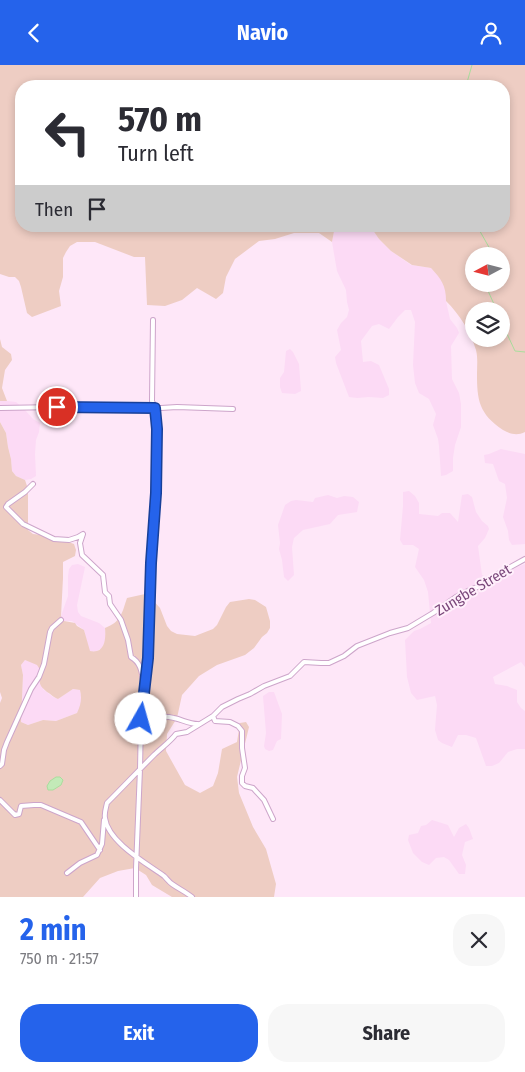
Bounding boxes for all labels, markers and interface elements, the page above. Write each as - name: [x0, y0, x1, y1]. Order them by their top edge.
- icon: back: [20, 19, 48, 47]
- text: Navio: [237, 19, 288, 46]
- icon: person: [477, 19, 505, 47]
- text: 570 m: [118, 98, 202, 140]
- icon: left: [35, 100, 100, 165]
- text: Turn left: [118, 140, 194, 167]
- icon: arrive: [83, 195, 111, 223]
- text: Then: [35, 198, 73, 221]
- north arrow: [465, 247, 510, 293]
- map controls: [465, 247, 510, 347]
- button: layers: [465, 302, 510, 347]
- pin: [36, 386, 78, 428]
- icon: arrive: [43, 393, 71, 421]
- street label: Zungbe Street: [432, 560, 514, 620]
- position arrow: [114, 692, 166, 744]
- text: 2 min: [20, 912, 87, 948]
- button: close: [453, 914, 505, 966]
- text: 750 m · 21:57: [20, 949, 99, 968]
- button: Exit: [20, 1004, 258, 1062]
- button: Share: [268, 1004, 505, 1062]

